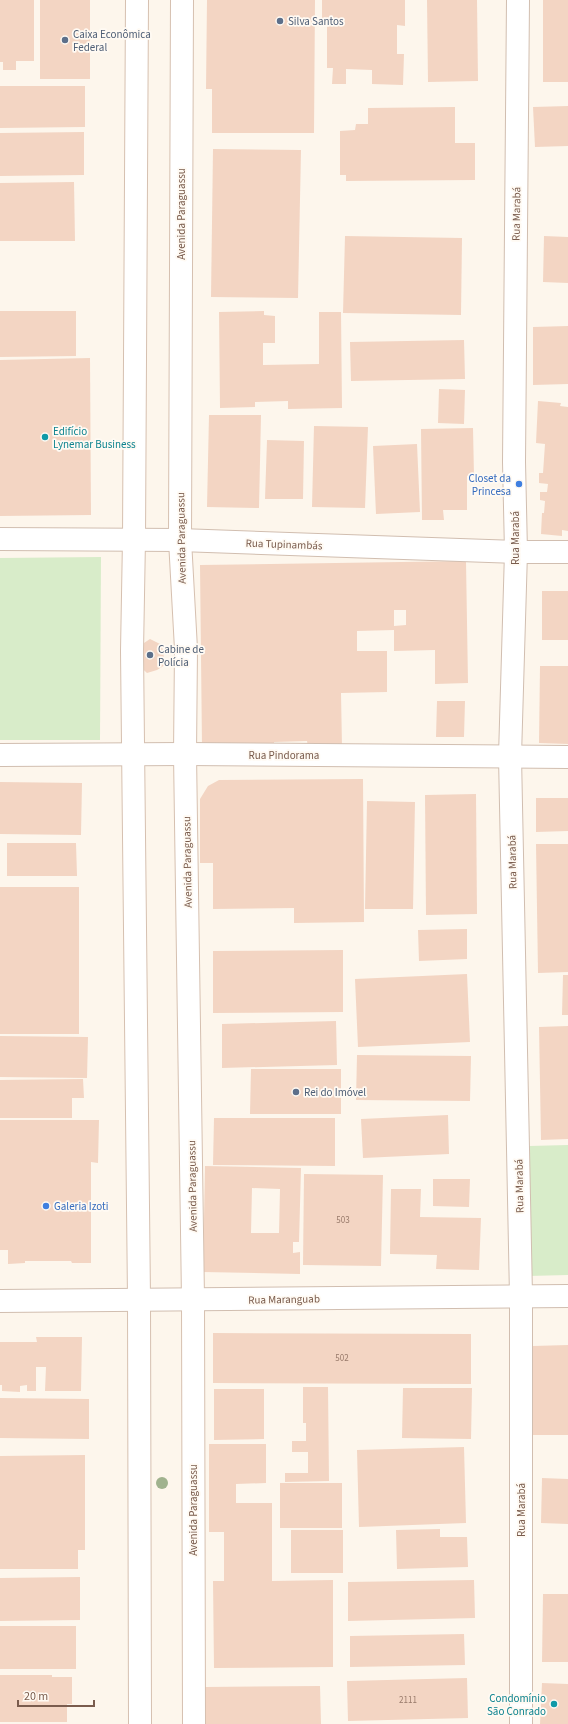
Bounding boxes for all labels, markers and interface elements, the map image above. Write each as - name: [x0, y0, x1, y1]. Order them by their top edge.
- place label: Silva Santos: [288, 14, 344, 29]
- marker: Silva Santos: [275, 16, 285, 26]
- place label: Caixa Econômica Federal: [73, 27, 151, 55]
- marker: Caixa Econômica Federal: [60, 35, 70, 45]
- street label: Avenida Paraguassu: [174, 168, 189, 260]
- street label: Rua Marabá: [509, 187, 524, 241]
- place label: Edifício Lynemar Business: [53, 424, 136, 452]
- marker: Edifício Lynemar Business: [40, 432, 50, 442]
- place label: Closet da Princesa: [468, 471, 511, 499]
- marker: Closet da Princesa: [514, 479, 524, 489]
- street label: Avenida Paraguassu: [173, 492, 190, 584]
- street label: Rua Marabá: [508, 511, 523, 565]
- street label: Rua Tupinambás: [245, 536, 323, 553]
- place label: Cabine de Polícia: [158, 642, 204, 670]
- marker: Cabine de Polícia: [145, 650, 155, 660]
- street label: Rua Pindorama: [249, 748, 319, 763]
- street label: Avenida Paraguassu: [179, 816, 196, 908]
- street label: Rua Marabá: [505, 835, 520, 889]
- place label: Rei do Imóvel: [304, 1085, 366, 1100]
- marker: Rei do Imóvel: [291, 1087, 301, 1097]
- street label: Avenida Paraguassu: [184, 1140, 201, 1232]
- street label: Rua Marabá: [512, 1159, 527, 1213]
- place label: Galeria Izoti: [54, 1199, 109, 1214]
- marker: Galeria Izoti: [41, 1201, 51, 1211]
- house number: 503: [336, 1214, 350, 1227]
- street label: Rua Maranguab: [248, 1291, 320, 1308]
- house number: 502: [335, 1352, 349, 1365]
- street label: Avenida Paraguassu: [186, 1464, 201, 1556]
- street label: Rua Marabá: [514, 1483, 529, 1537]
- scale bar: [18, 1682, 94, 1708]
- text: 20 m: [24, 1688, 48, 1705]
- place label: Condomínio São Conrado: [487, 1691, 546, 1719]
- house number: 2111: [399, 1694, 417, 1707]
- marker: Condomínio São Conrado: [549, 1699, 559, 1709]

